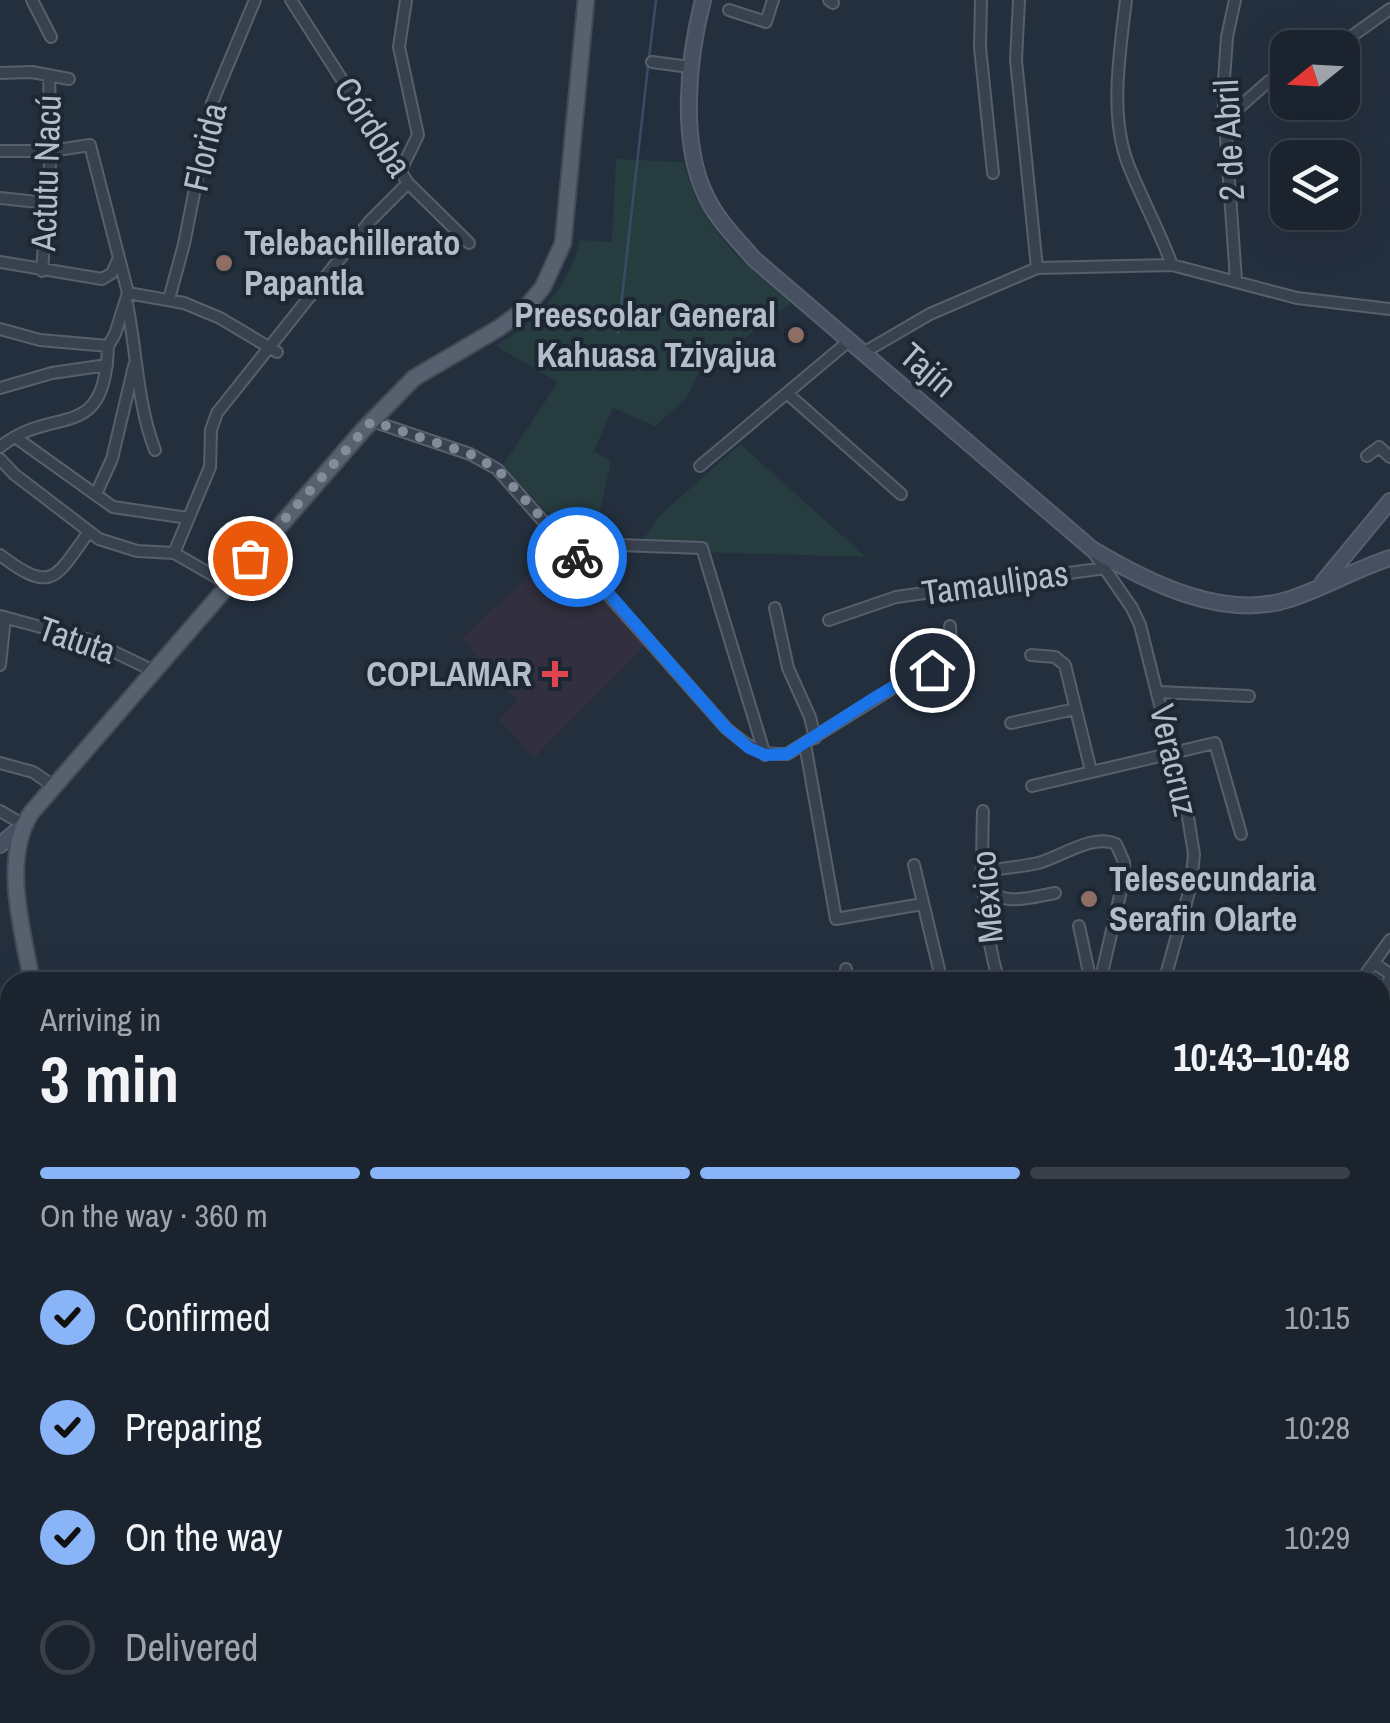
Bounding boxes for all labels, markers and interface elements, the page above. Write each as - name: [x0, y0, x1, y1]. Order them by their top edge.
- north arrow: [1270, 30, 1360, 120]
- map controls: [1270, 30, 1360, 230]
- street label: Córdoba: [324, 68, 423, 186]
- street label: 2 de Abril: [1202, 78, 1255, 202]
- street label: Actutu Nacú: [19, 94, 72, 253]
- street label: Florida: [172, 98, 237, 196]
- button: layers: [1270, 140, 1360, 230]
- place label: Telebachillerato Papantla: [244, 219, 460, 306]
- marker: Telebachillerato Papantla: [213, 252, 235, 274]
- place label: Preescolar General Kahuasa Tziyajua: [514, 291, 776, 378]
- marker: Preescolar General Kahuasa Tziyajua: [785, 324, 807, 346]
- street label: Tajín: [890, 332, 967, 407]
- courier: [527, 507, 627, 607]
- pin: [208, 516, 293, 601]
- icon: bike: [550, 530, 605, 585]
- icon: bag: [223, 531, 278, 586]
- street label: Tamaulipas: [919, 549, 1071, 616]
- street label: Tatuta: [32, 604, 122, 675]
- pin: [890, 628, 975, 713]
- icon: home: [905, 643, 960, 698]
- place label: COPLAMAR: [366, 650, 532, 697]
- marker: COPLAMAR: [542, 661, 568, 687]
- street label: Veracruz: [1139, 699, 1210, 820]
- street label: México: [959, 849, 1014, 945]
- place label: Telesecundaria Serafin Olarte: [1109, 855, 1316, 942]
- marker: Telesecundaria Serafin Olarte: [1078, 888, 1100, 910]
- text: Arriving in: [40, 998, 161, 1041]
- text: 10:43–10:48: [1173, 1032, 1350, 1083]
- text: 3 min: [40, 1035, 179, 1122]
- text: On the way · 360 m: [40, 1194, 268, 1237]
- icon: check: [40, 1290, 95, 1345]
- text: Confirmed: [125, 1292, 270, 1343]
- text: 10:15: [1284, 1296, 1350, 1339]
- icon: check: [40, 1400, 95, 1455]
- text: Preparing: [125, 1402, 262, 1453]
- text: 10:28: [1284, 1406, 1350, 1449]
- icon: check: [40, 1510, 95, 1565]
- text: On the way: [125, 1512, 283, 1563]
- text: 10:29: [1284, 1516, 1350, 1559]
- text: Delivered: [125, 1622, 258, 1673]

